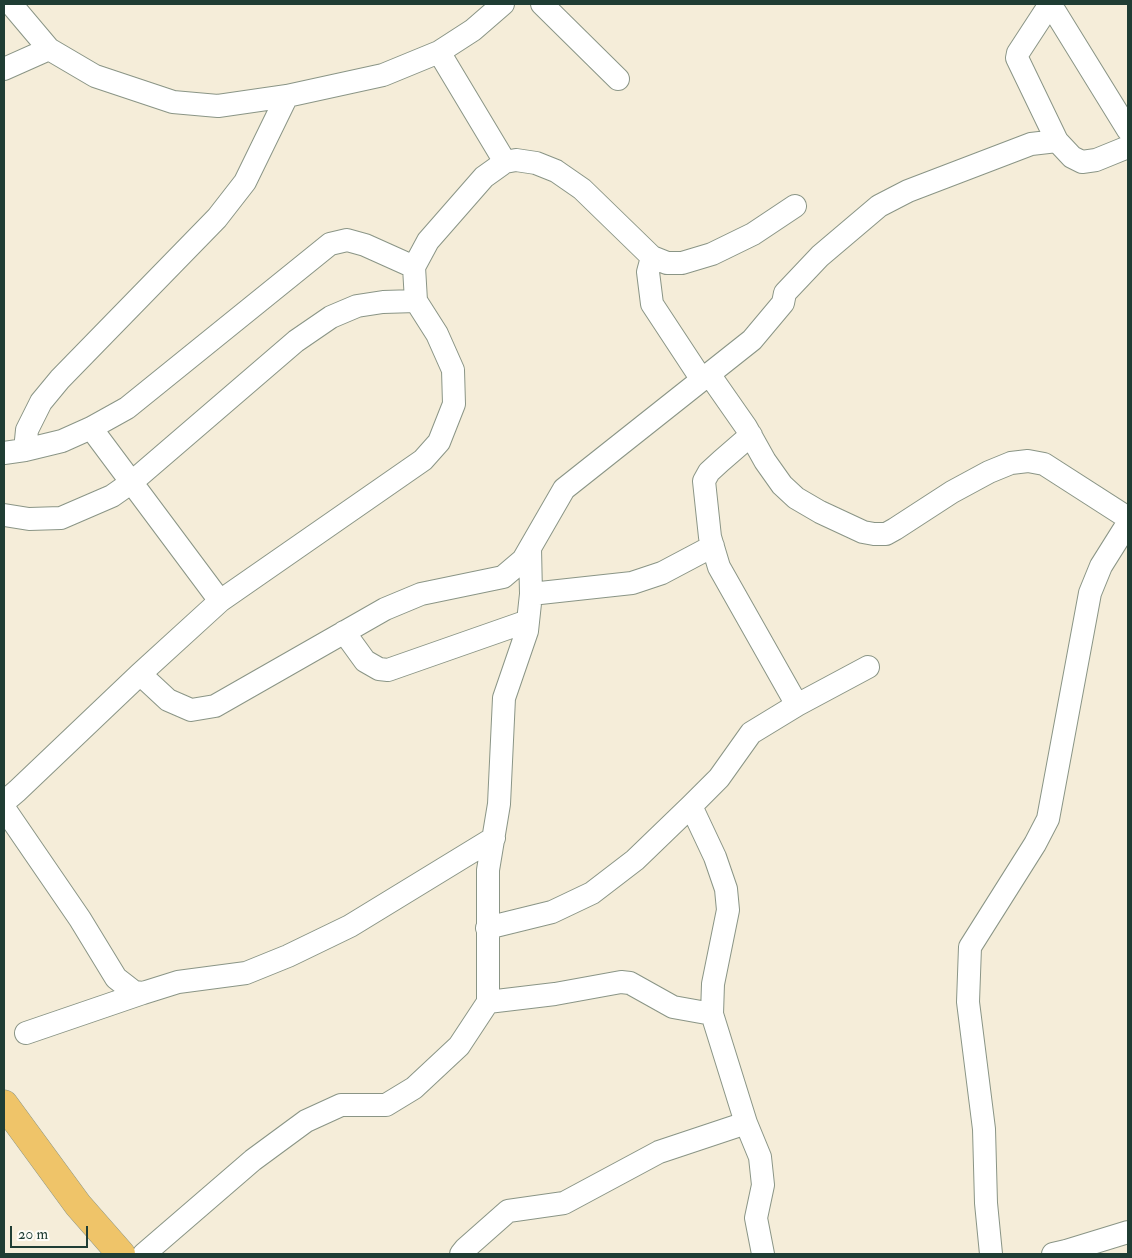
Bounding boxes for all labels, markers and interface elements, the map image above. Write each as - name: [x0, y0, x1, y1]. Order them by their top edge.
- scale bar: [12, 1216, 90, 1248]
- text: 20 m: [18, 1225, 48, 1244]

